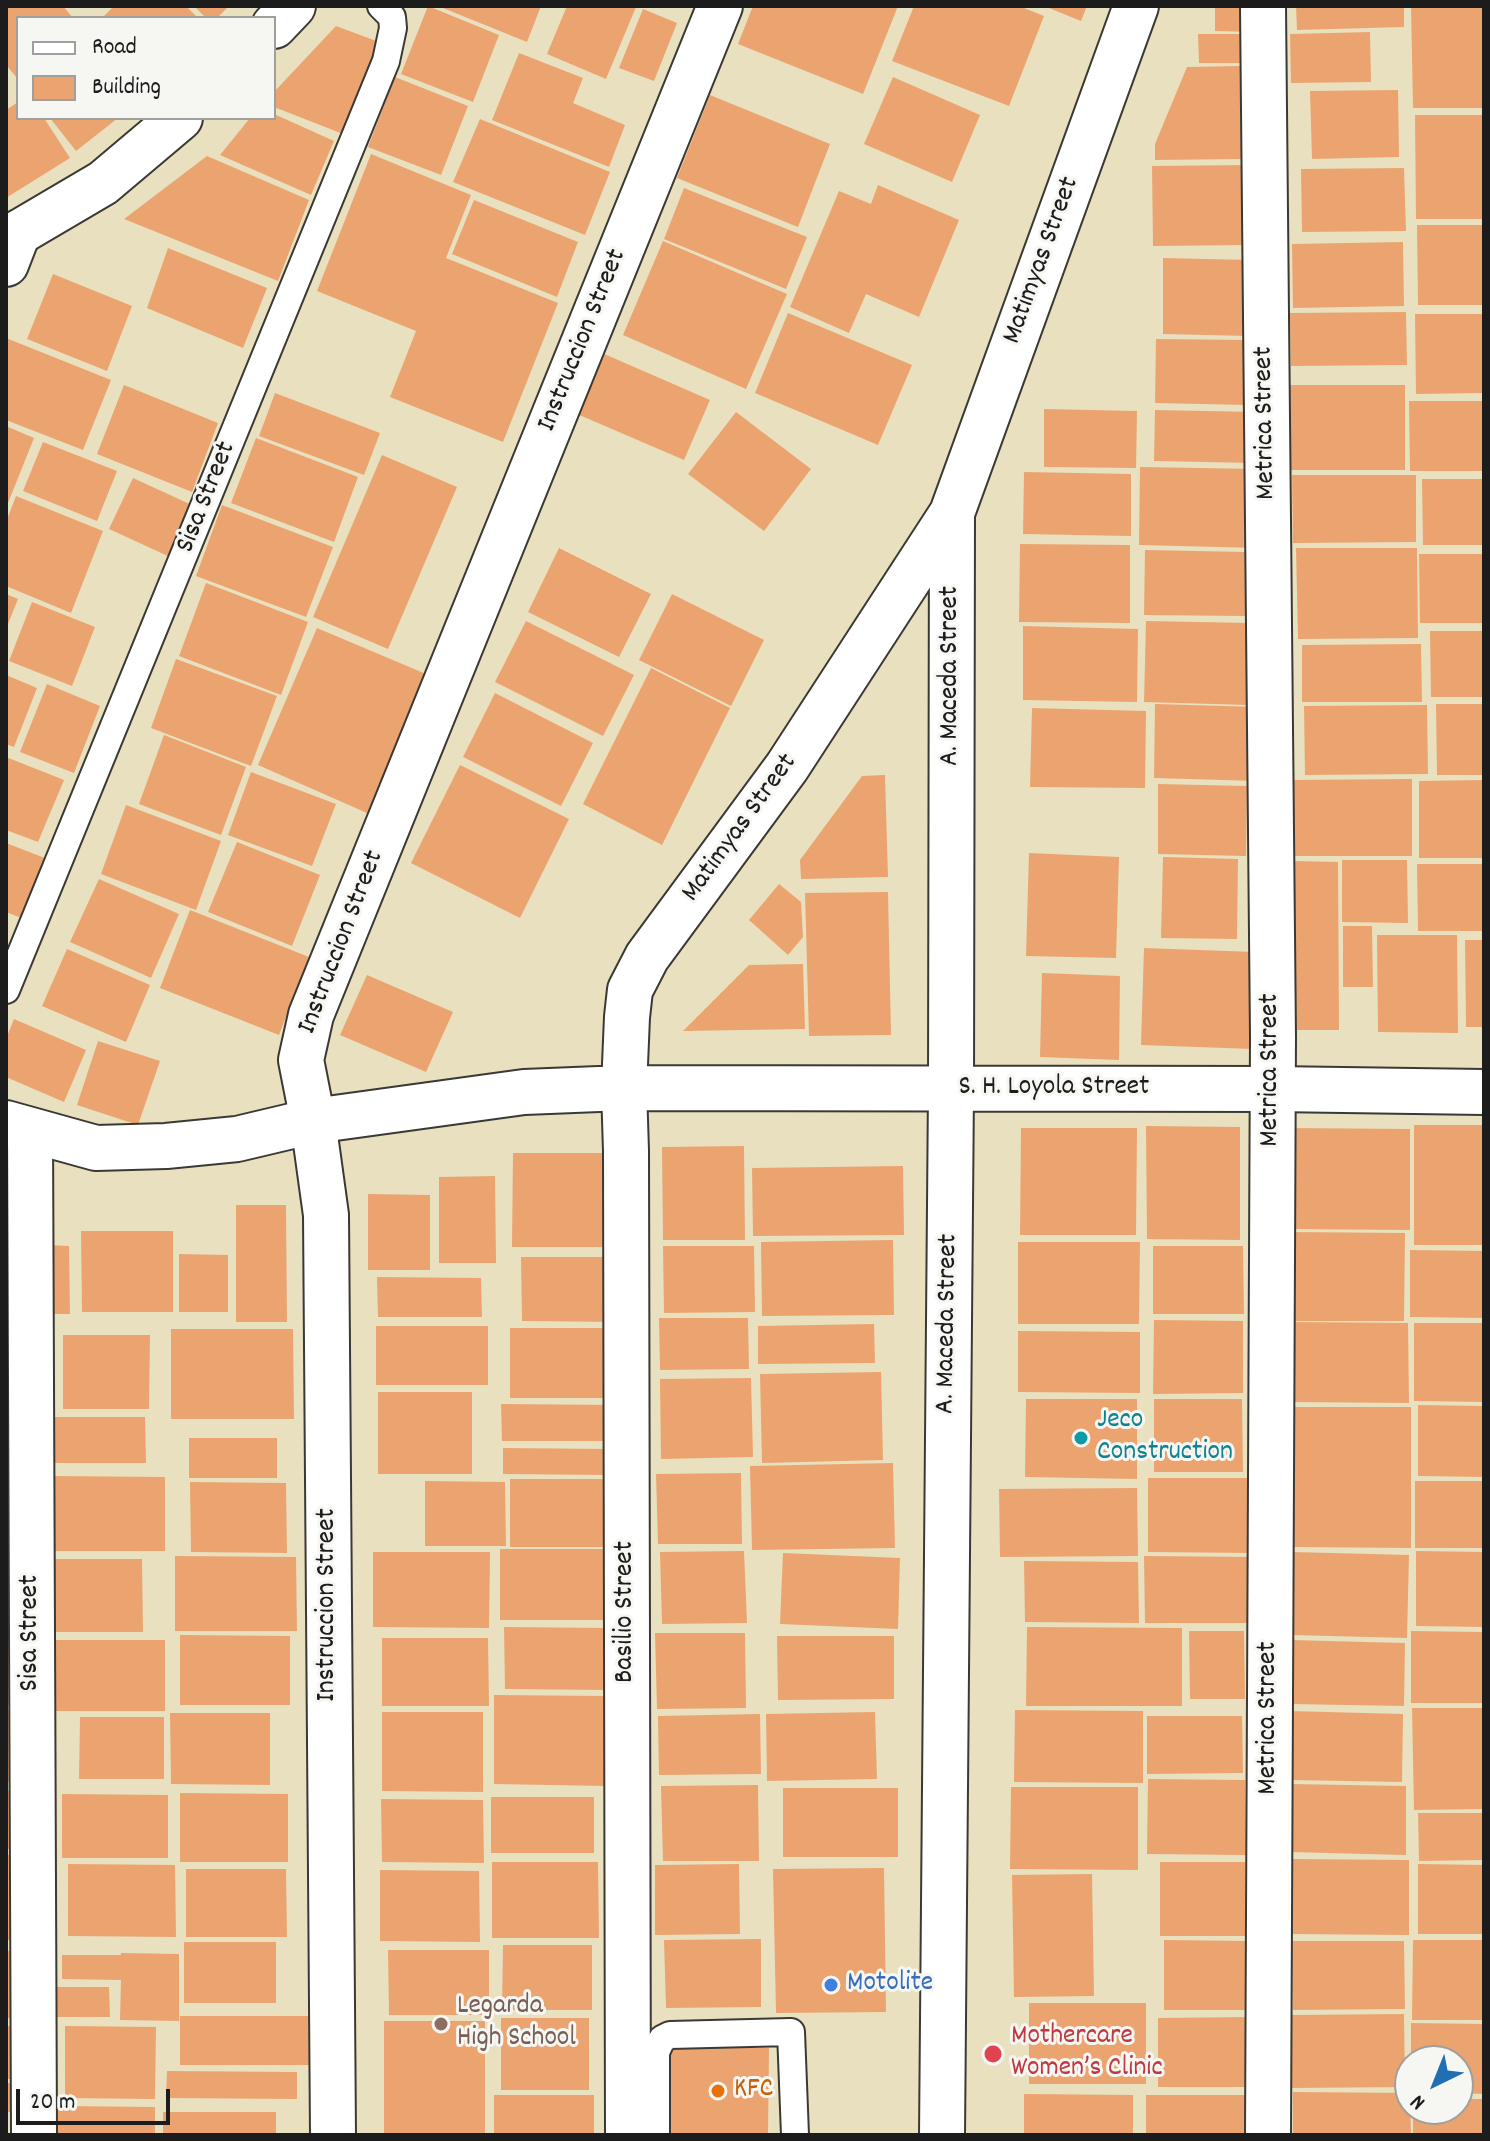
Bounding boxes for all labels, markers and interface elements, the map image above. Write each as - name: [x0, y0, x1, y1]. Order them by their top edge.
- legend: [16, 16, 276, 120]
- text: Road: [92, 31, 137, 65]
- text: Building: [92, 71, 161, 105]
- street label: Matimyas Street: [997, 173, 1089, 349]
- street label: Instruccion Street: [532, 245, 636, 437]
- street label: Metrica Street: [1249, 346, 1285, 500]
- street label: Sisa Street: [171, 438, 245, 558]
- street label: A. Maceda Street: [935, 586, 969, 766]
- street label: Matimyas Street: [676, 748, 806, 910]
- street label: Instruccion Street: [293, 847, 393, 1039]
- street label: Metrica Street: [1255, 993, 1289, 1147]
- street label: S. H. Loyola Street: [959, 1072, 1149, 1106]
- street label: A. Maceda Street: [931, 1234, 967, 1414]
- place label: Jeco Construction: [1097, 1405, 1233, 1471]
- marker: Jeco Construction: [1072, 1429, 1090, 1447]
- street label: Instruccion Street: [312, 1508, 346, 1702]
- street label: Basilio Street: [610, 1541, 644, 1683]
- street label: Sisa Street: [15, 1575, 49, 1691]
- street label: Metrica Street: [1253, 1641, 1287, 1795]
- place label: Motolite: [847, 1968, 933, 2002]
- marker: Motolite: [822, 1976, 840, 1994]
- place label: Legarda High School: [457, 1991, 576, 2057]
- marker: Legarda High School: [432, 2015, 450, 2033]
- place label: Mothercare Women’s Clinic: [1011, 2021, 1163, 2087]
- marker: Mothercare Women’s Clinic: [982, 2043, 1004, 2065]
- north arrow: [1394, 2045, 1474, 2125]
- scale bar: [20, 2073, 174, 2123]
- place label: KFC: [734, 2074, 773, 2108]
- marker: KFC: [709, 2082, 727, 2100]
- text: 20 m: [30, 2086, 76, 2120]
- text: N: [1404, 2086, 1433, 2116]

